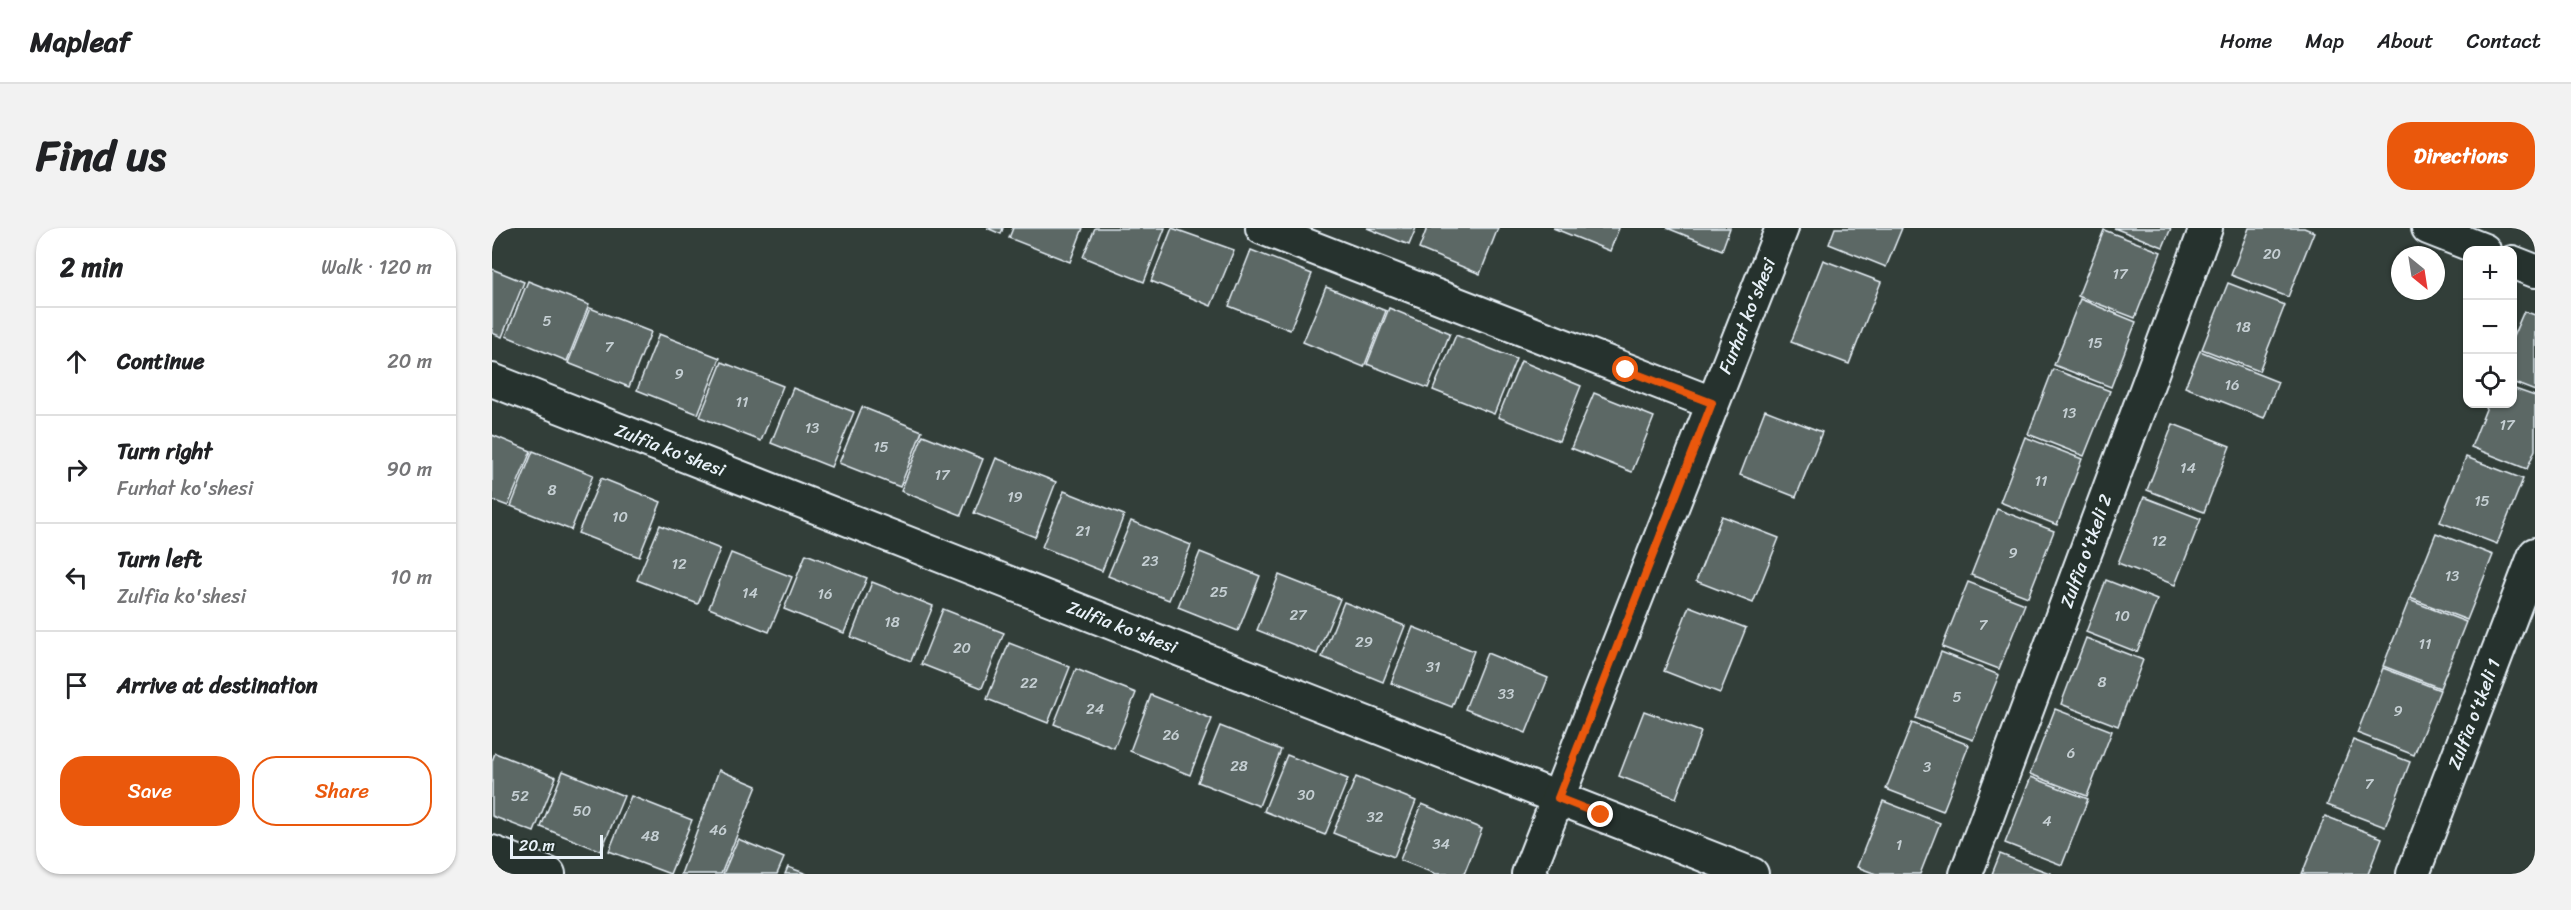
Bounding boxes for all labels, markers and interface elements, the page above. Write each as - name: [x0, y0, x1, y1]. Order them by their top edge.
- text: Mapleaf: [30, 17, 130, 66]
- text: Home: [2220, 22, 2272, 60]
- text: Map: [2305, 22, 2344, 60]
- text: About: [2377, 22, 2434, 60]
- text: Contact: [2467, 22, 2541, 60]
- text: Find us: [36, 119, 166, 193]
- button: Directions: [2387, 122, 2535, 190]
- house number: 20: [2263, 241, 2281, 267]
- text: 2 min: [60, 244, 123, 290]
- north arrow: [2391, 246, 2445, 300]
- map controls: [2463, 246, 2517, 408]
- button: +: [2463, 246, 2517, 300]
- text: Walk · 120 m: [321, 250, 432, 285]
- street label: Furhat ko'shesi: [1709, 252, 1785, 379]
- house number: 17: [2112, 261, 2129, 287]
- button: −: [2463, 300, 2517, 354]
- house number: 5: [542, 308, 552, 334]
- house number: 18: [2235, 314, 2251, 340]
- house number: 15: [2087, 330, 2103, 356]
- house number: 7: [605, 334, 615, 360]
- text: Continue: [117, 342, 205, 381]
- text: 20 m: [387, 344, 432, 379]
- icon: ahead: [60, 345, 93, 378]
- button: locate: [2463, 354, 2517, 408]
- route start: [1612, 356, 1638, 382]
- house number: 9: [674, 361, 684, 387]
- house number: 16: [2225, 372, 2239, 398]
- house number: 11: [736, 389, 748, 415]
- house number: 13: [2062, 400, 2076, 426]
- house number: 17: [2499, 412, 2516, 438]
- street label: Zulfia ko'shesi: [610, 414, 731, 486]
- house number: 13: [805, 415, 819, 441]
- text: Turn right: [117, 432, 212, 471]
- house number: 15: [873, 434, 889, 460]
- text: 90 m: [387, 452, 432, 487]
- icon: right: [60, 453, 93, 486]
- house number: 14: [2180, 455, 2196, 481]
- house number: 17: [934, 462, 951, 488]
- house number: 11: [2035, 468, 2047, 494]
- text: Furhat ko'shesi: [117, 471, 253, 506]
- house number: 8: [547, 477, 557, 503]
- house number: 19: [1007, 484, 1023, 510]
- house number: 15: [2474, 488, 2490, 514]
- street label: Zulfia o'tkeli 2: [2051, 490, 2121, 612]
- house number: 10: [612, 504, 628, 530]
- house number: 21: [1075, 518, 1091, 544]
- house number: 12: [2151, 528, 2167, 554]
- text: Turn left: [117, 540, 202, 579]
- house number: 9: [2008, 540, 2018, 566]
- house number: 23: [1142, 548, 1158, 574]
- house number: 12: [671, 551, 687, 577]
- text: 10 m: [390, 560, 432, 595]
- icon: left: [60, 561, 93, 594]
- house number: 13: [2445, 563, 2459, 589]
- text: Zulfia ko'shesi: [117, 579, 246, 614]
- house number: 25: [1210, 579, 1228, 605]
- house number: 14: [742, 580, 758, 606]
- house number: 16: [818, 581, 832, 607]
- street label: Zulfia ko'shesi: [1062, 591, 1183, 663]
- house number: 27: [1289, 602, 1308, 628]
- house number: 10: [2114, 603, 2130, 629]
- house number: 18: [884, 609, 900, 635]
- house number: 7: [1979, 612, 1989, 638]
- house number: 29: [1355, 629, 1373, 655]
- house number: 11: [2419, 631, 2431, 657]
- house number: 20: [953, 635, 971, 661]
- house number: 31: [1426, 654, 1440, 680]
- street label: Zulfia o'tkeli 1: [2438, 654, 2510, 774]
- text: Arrive at destination: [117, 666, 318, 705]
- icon: arrive: [60, 669, 93, 702]
- house number: 8: [2097, 669, 2107, 695]
- house number: 22: [1020, 670, 1038, 696]
- house number: 33: [1498, 681, 1514, 707]
- house number: 5: [1952, 684, 1962, 710]
- house number: 24: [1086, 696, 1104, 722]
- house number: 9: [2393, 698, 2403, 724]
- house number: 26: [1162, 722, 1180, 748]
- house number: 6: [2067, 740, 2075, 766]
- house number: 28: [1230, 753, 1248, 779]
- house number: 3: [1923, 754, 1931, 780]
- button: Save: [60, 756, 240, 826]
- button: Share: [252, 756, 432, 826]
- house number: 7: [2365, 771, 2375, 797]
- house number: 30: [1297, 782, 1315, 808]
- house number: 52: [511, 783, 529, 809]
- house number: 50: [573, 798, 591, 824]
- route end: [1587, 801, 1613, 827]
- house number: 32: [1367, 804, 1384, 830]
- house number: 4: [2042, 808, 2052, 834]
- house number: 46: [709, 817, 727, 843]
- house number: 48: [641, 823, 659, 849]
- text: 20 m: [519, 831, 555, 860]
- house number: 34: [1432, 831, 1450, 857]
- scale bar: [510, 832, 603, 860]
- house number: 1: [1896, 832, 1902, 858]

